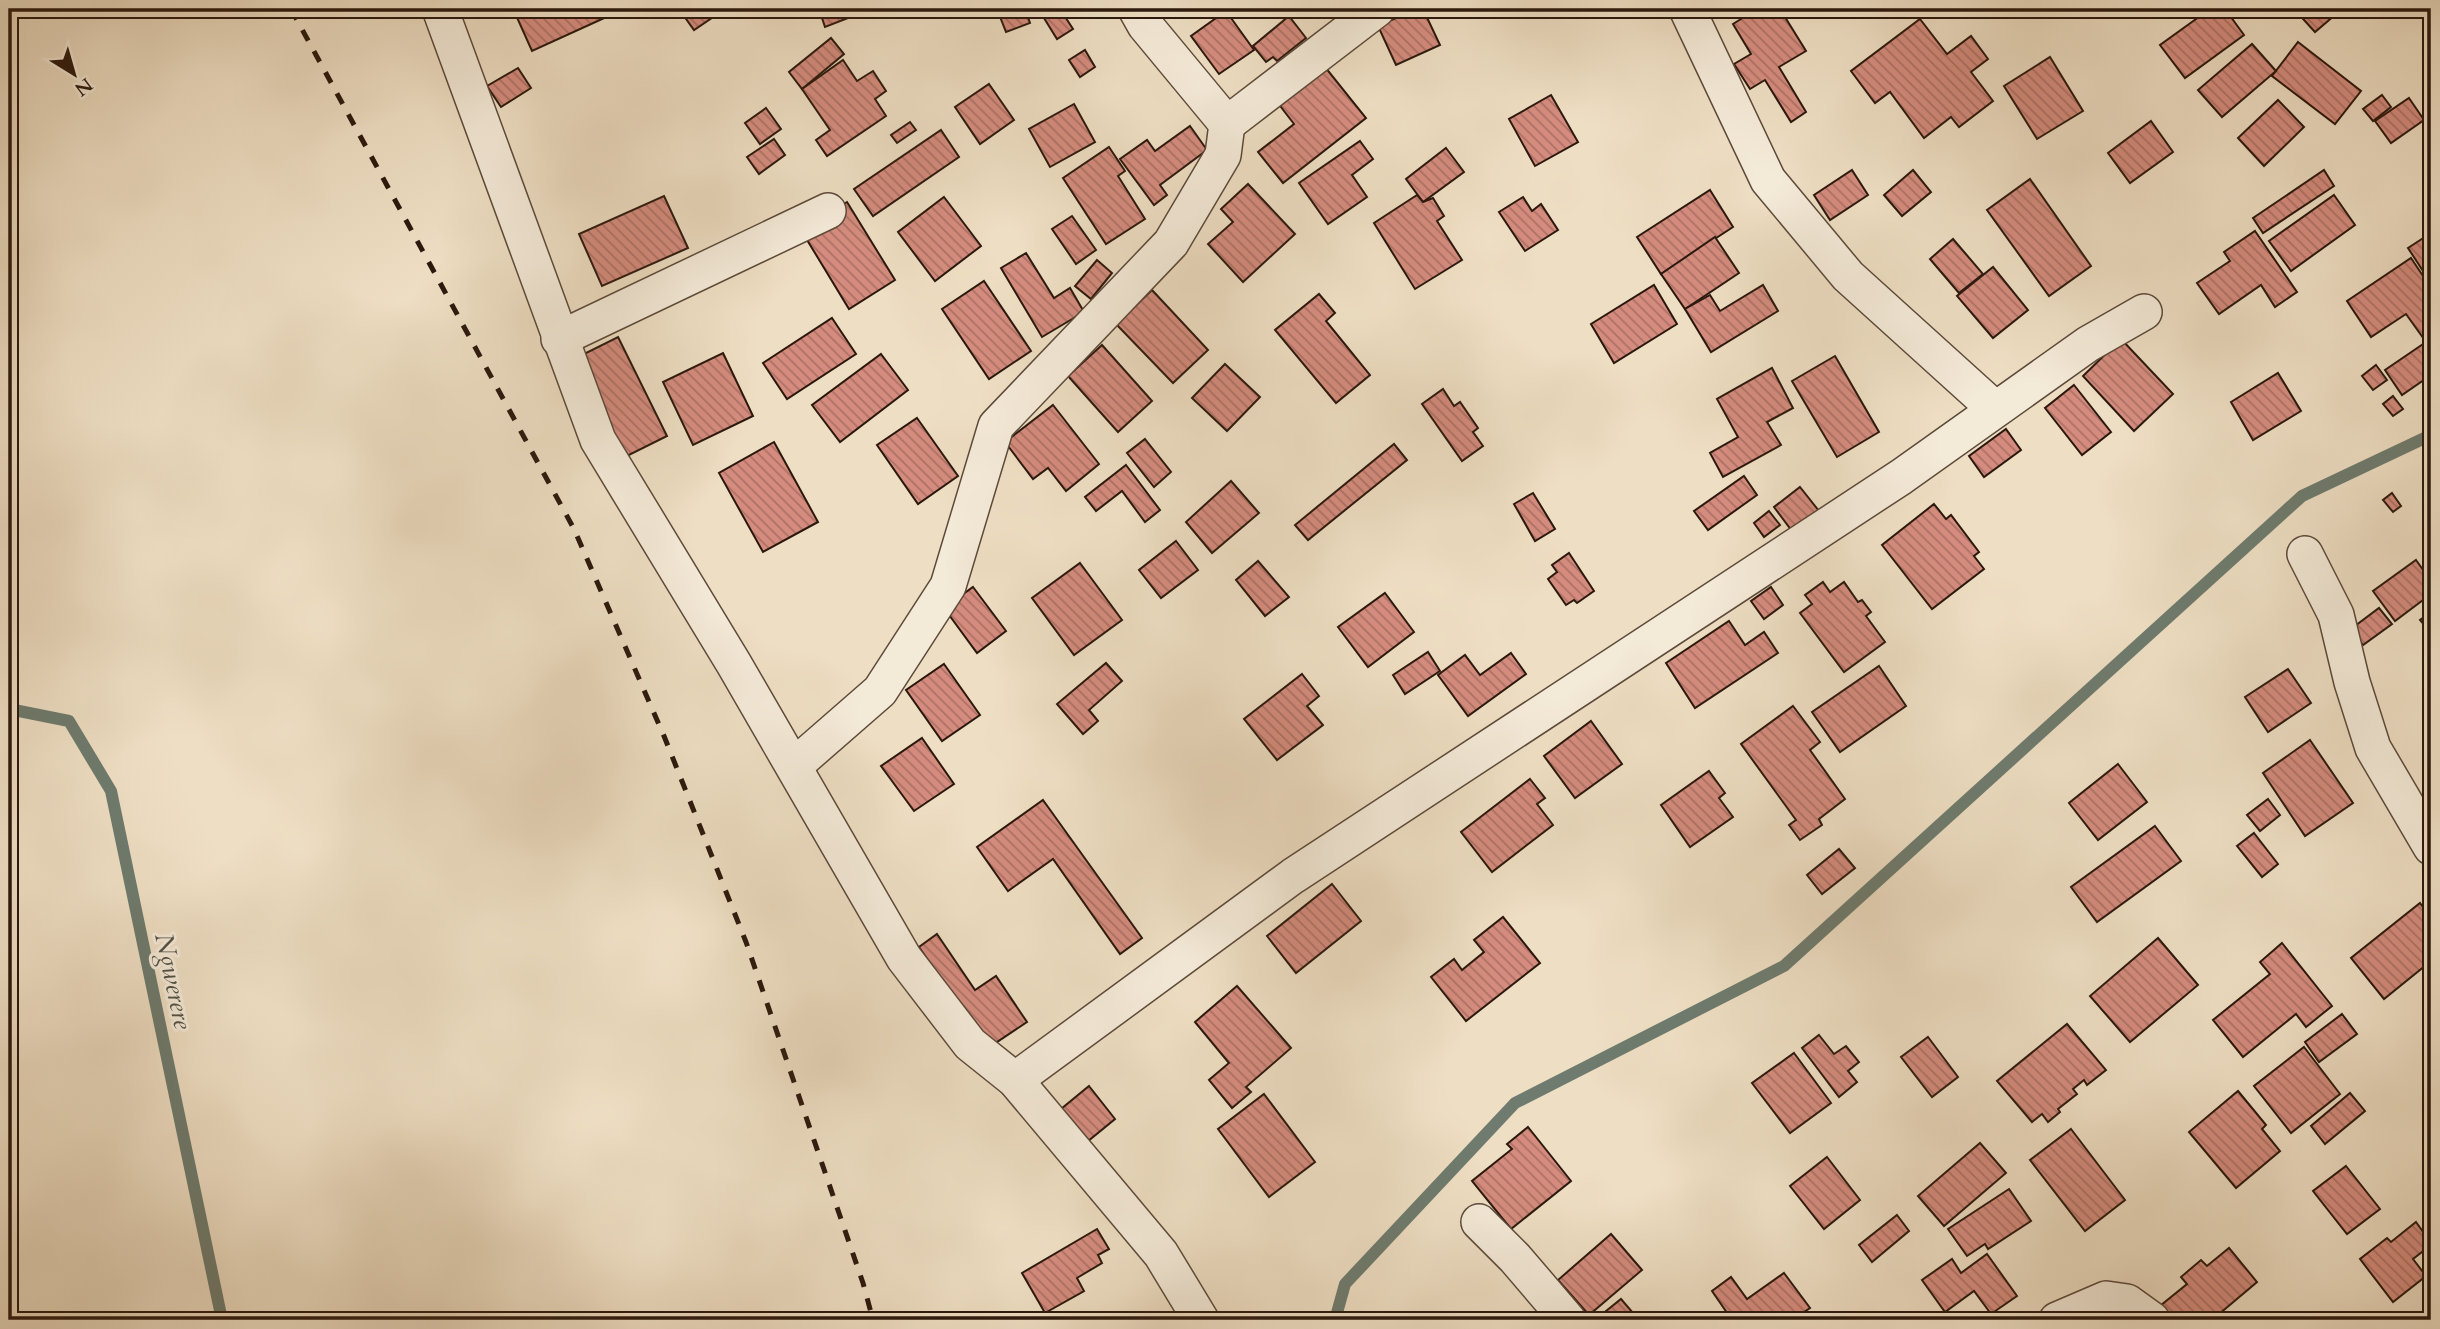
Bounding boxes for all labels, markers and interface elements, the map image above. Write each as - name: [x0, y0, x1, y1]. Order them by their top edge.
- north arrow: [38, 38, 108, 108]
- text: N: [69, 71, 98, 102]
- water label: Ngwerere: [146, 930, 201, 1033]

